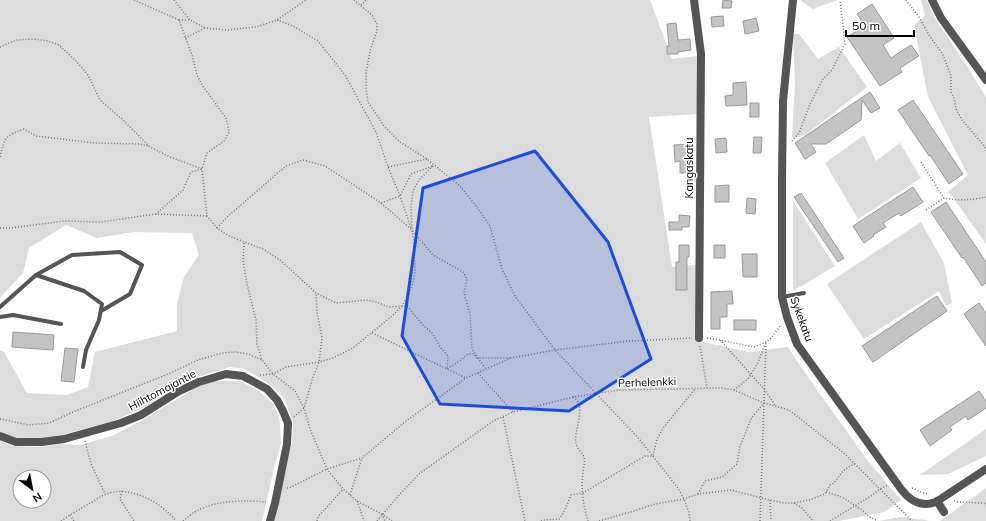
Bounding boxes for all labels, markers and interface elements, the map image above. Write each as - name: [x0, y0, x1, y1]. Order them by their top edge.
- scale bar: [846, 12, 914, 38]
- text: 50 m: [852, 18, 880, 33]
- street label: Kangaskatu: [682, 137, 696, 199]
- street label: Sykekatu: [787, 295, 817, 343]
- street label: Hiihtomajantie: [126, 366, 198, 414]
- street label: Perhelenkki: [618, 374, 676, 390]
- north arrow: [12, 469, 52, 509]
- text: N: [30, 489, 45, 506]

